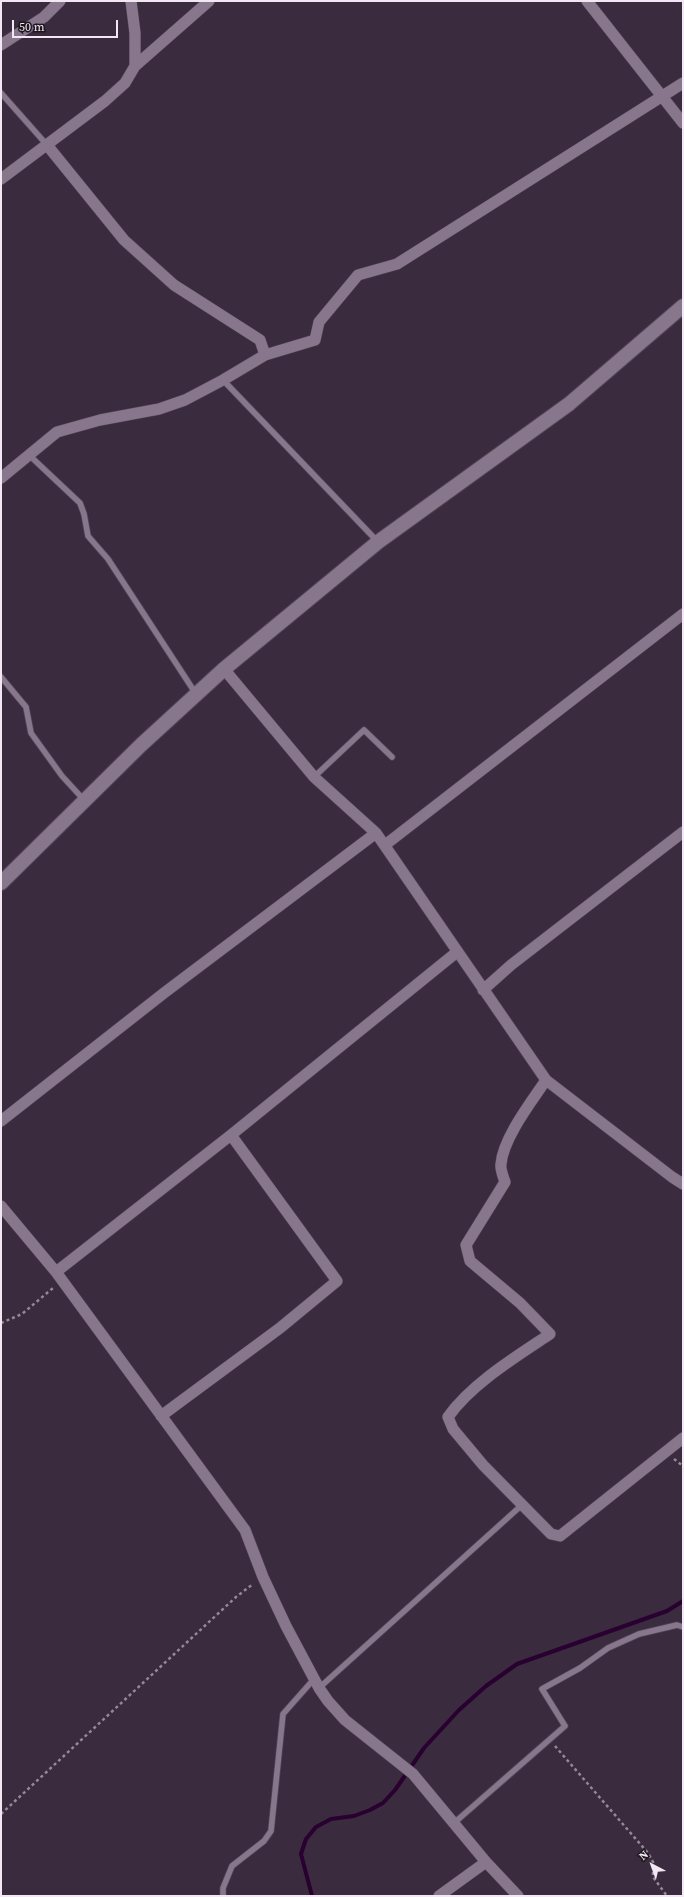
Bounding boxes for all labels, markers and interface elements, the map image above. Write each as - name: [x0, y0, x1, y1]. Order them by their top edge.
- scale bar: [14, 12, 120, 38]
- text: 50 m: [19, 19, 45, 35]
- north arrow: [632, 1845, 672, 1885]
- text: N: [636, 1847, 652, 1864]

